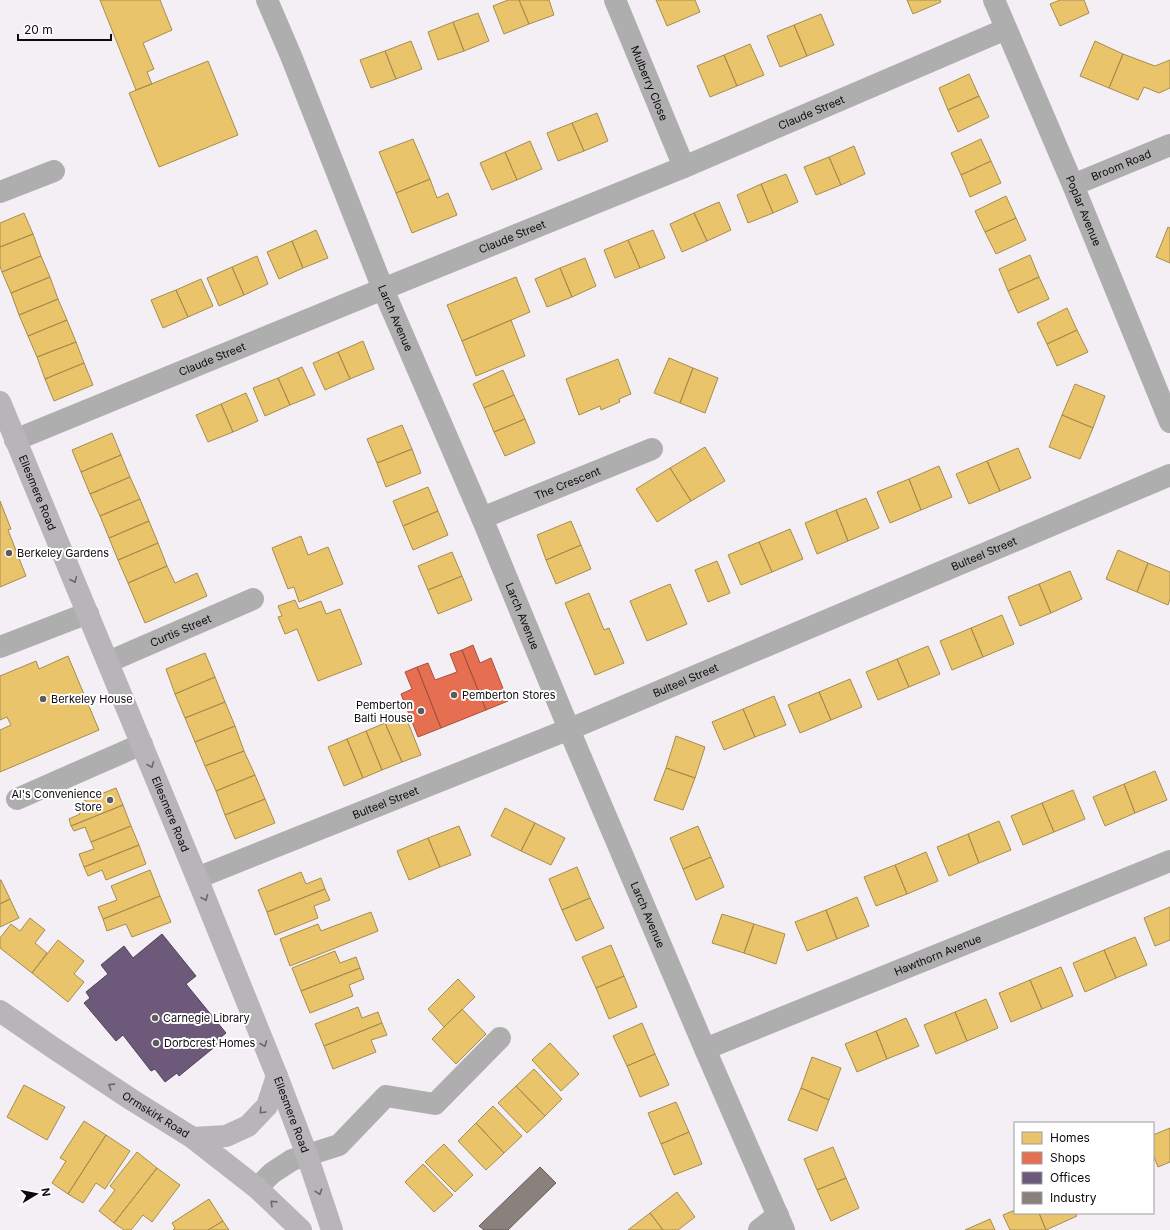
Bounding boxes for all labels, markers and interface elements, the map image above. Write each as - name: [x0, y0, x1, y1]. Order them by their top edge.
- scale bar: [18, 16, 111, 42]
- text: 20 m: [24, 22, 53, 37]
- street label: Mulberry Close: [628, 44, 671, 123]
- street label: Claude Street: [776, 92, 847, 133]
- street label: Broom Road: [1089, 147, 1153, 184]
- street label: Poplar Avenue: [1063, 173, 1104, 248]
- street label: Claude Street: [477, 217, 548, 256]
- street label: Larch Avenue: [375, 283, 416, 353]
- street label: Claude Street: [177, 339, 248, 379]
- street label: Ellesmere Road: [16, 453, 59, 532]
- street label: The Crescent: [532, 464, 603, 503]
- street label: Bulteel Street: [949, 534, 1019, 574]
- place label: Berkeley Gardens: [17, 546, 109, 560]
- marker: Berkeley Gardens: [4, 548, 14, 558]
- one-way arrow: [69, 575, 77, 583]
- street label: Larch Avenue: [502, 581, 542, 652]
- street label: Curtis Street: [148, 611, 213, 650]
- street label: Bulteel Street: [651, 660, 721, 700]
- place label: Pemberton Stores: [462, 688, 556, 702]
- marker: Pemberton Stores: [449, 690, 459, 700]
- place label: Berkeley House: [51, 692, 133, 706]
- marker: Berkeley House: [38, 694, 48, 704]
- place label: Pemberton Balti House: [354, 698, 413, 725]
- marker: Pemberton Balti House: [416, 706, 426, 716]
- one-way arrow: [146, 761, 154, 768]
- street label: Ellesmere Road: [149, 774, 192, 854]
- street label: Bulteel Street: [351, 783, 421, 822]
- place label: Al's Convenience Store: [11, 787, 102, 814]
- marker: Al's Convenience Store: [105, 795, 115, 805]
- street label: Larch Avenue: [628, 879, 668, 950]
- one-way arrow: [201, 894, 209, 901]
- street label: Hawthorn Avenue: [892, 931, 983, 979]
- place label: Carnegie Library: [163, 1011, 250, 1025]
- marker: Carnegie Library: [150, 1013, 160, 1023]
- place label: Dorbcrest Homes: [164, 1036, 256, 1050]
- marker: Dorbcrest Homes: [151, 1038, 161, 1048]
- one-way arrow: [260, 1041, 268, 1048]
- street label: Ellesmere Road: [271, 1075, 312, 1155]
- one-way arrow: [108, 1083, 115, 1091]
- street label: Ormskirk Road: [119, 1088, 192, 1141]
- one-way arrow: [259, 1107, 266, 1114]
- legend: [1014, 1122, 1154, 1214]
- text: Homes: [1050, 1130, 1090, 1145]
- text: Shops: [1050, 1150, 1086, 1165]
- text: Offices: [1050, 1170, 1091, 1185]
- north arrow: [16, 1174, 56, 1214]
- text: N: [38, 1187, 53, 1198]
- one-way arrow: [314, 1188, 323, 1195]
- text: Industry: [1050, 1190, 1097, 1205]
- one-way arrow: [270, 1200, 278, 1208]

